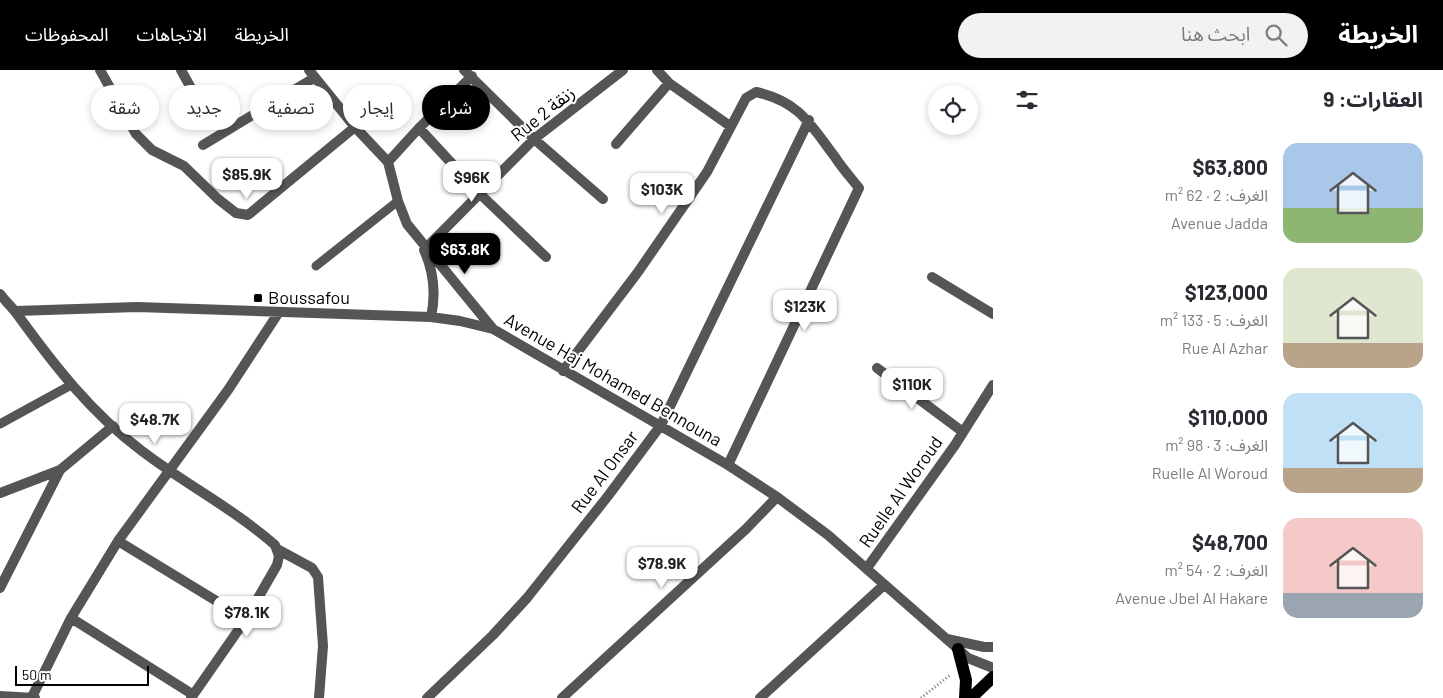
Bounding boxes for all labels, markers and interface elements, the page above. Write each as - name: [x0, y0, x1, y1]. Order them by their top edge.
- search box: [958, 13, 1308, 58]
- text: الخريطة: [1338, 19, 1418, 48]
- icon: search: [1262, 21, 1290, 49]
- text: ابحث هنا: [1181, 22, 1250, 45]
- text: المحفوظات: [25, 23, 109, 45]
- text: الاتجاهات: [137, 23, 207, 45]
- text: الخريطة: [235, 23, 289, 45]
- street label: Rue 2 زنقة: [506, 81, 579, 146]
- chip: شقة: [91, 85, 159, 130]
- chip: جديد: [169, 85, 240, 130]
- chip: تصفية: [250, 85, 333, 130]
- chip: إيجار: [343, 85, 412, 130]
- chip: شراء: [422, 85, 490, 130]
- map controls: [928, 85, 978, 135]
- button: locate: [928, 85, 978, 135]
- icon: filters: [1013, 86, 1041, 114]
- text: العقارات: 9: [1323, 86, 1423, 111]
- text: $63,800: [1193, 154, 1268, 179]
- pin: $85.9K: [206, 158, 288, 200]
- pin: $96K: [442, 160, 502, 203]
- icon: home: [1323, 163, 1383, 223]
- text: $85.9K: [222, 164, 272, 183]
- text: $96K: [454, 167, 490, 186]
- pin: $103K: [627, 172, 697, 215]
- text: $103K: [641, 179, 683, 198]
- text: الغرف: 2 · 62 m²: [1165, 185, 1268, 204]
- text: Avenue Jadda: [1171, 213, 1268, 232]
- pin: $63.8K: [424, 232, 506, 275]
- text: $63.8K: [440, 239, 490, 258]
- text: $123,000: [1185, 279, 1268, 304]
- place label: Boussafou: [268, 286, 350, 308]
- icon: home: [1323, 288, 1383, 348]
- pin: $123K: [770, 290, 840, 332]
- marker: Boussafou: [252, 292, 264, 304]
- text: $123K: [784, 296, 826, 315]
- street label: Avenue Haj Mohamed Bennouna: [501, 308, 726, 451]
- text: الغرف: 5 · 133 m²: [1160, 310, 1268, 329]
- text: Rue Al Azhar: [1182, 338, 1268, 357]
- pin: $110K: [877, 368, 947, 410]
- text: $110K: [892, 374, 932, 393]
- pin: $48.7K: [114, 402, 196, 445]
- text: $110,000: [1188, 404, 1268, 429]
- text: $48.7K: [130, 409, 180, 428]
- icon: home: [1323, 413, 1383, 473]
- street label: Rue Al Onsar: [566, 425, 643, 517]
- street label: Ruelle Al Woroud: [854, 432, 947, 551]
- text: الغرف: 3 · 98 m²: [1165, 435, 1268, 454]
- text: Ruelle Al Woroud: [1152, 463, 1268, 482]
- text: $48,700: [1192, 529, 1268, 554]
- icon: home: [1323, 538, 1383, 598]
- pin: $78.9K: [621, 546, 703, 589]
- text: $78.9K: [638, 553, 686, 572]
- text: الغرف: 2 · 54 m²: [1164, 560, 1268, 579]
- text: Avenue Jbel Al Hakare: [1115, 588, 1268, 607]
- pin: $78.1K: [206, 596, 288, 638]
- text: $78.1K: [224, 602, 270, 621]
- scale bar: [15, 663, 149, 686]
- text: 50 m: [22, 666, 51, 683]

